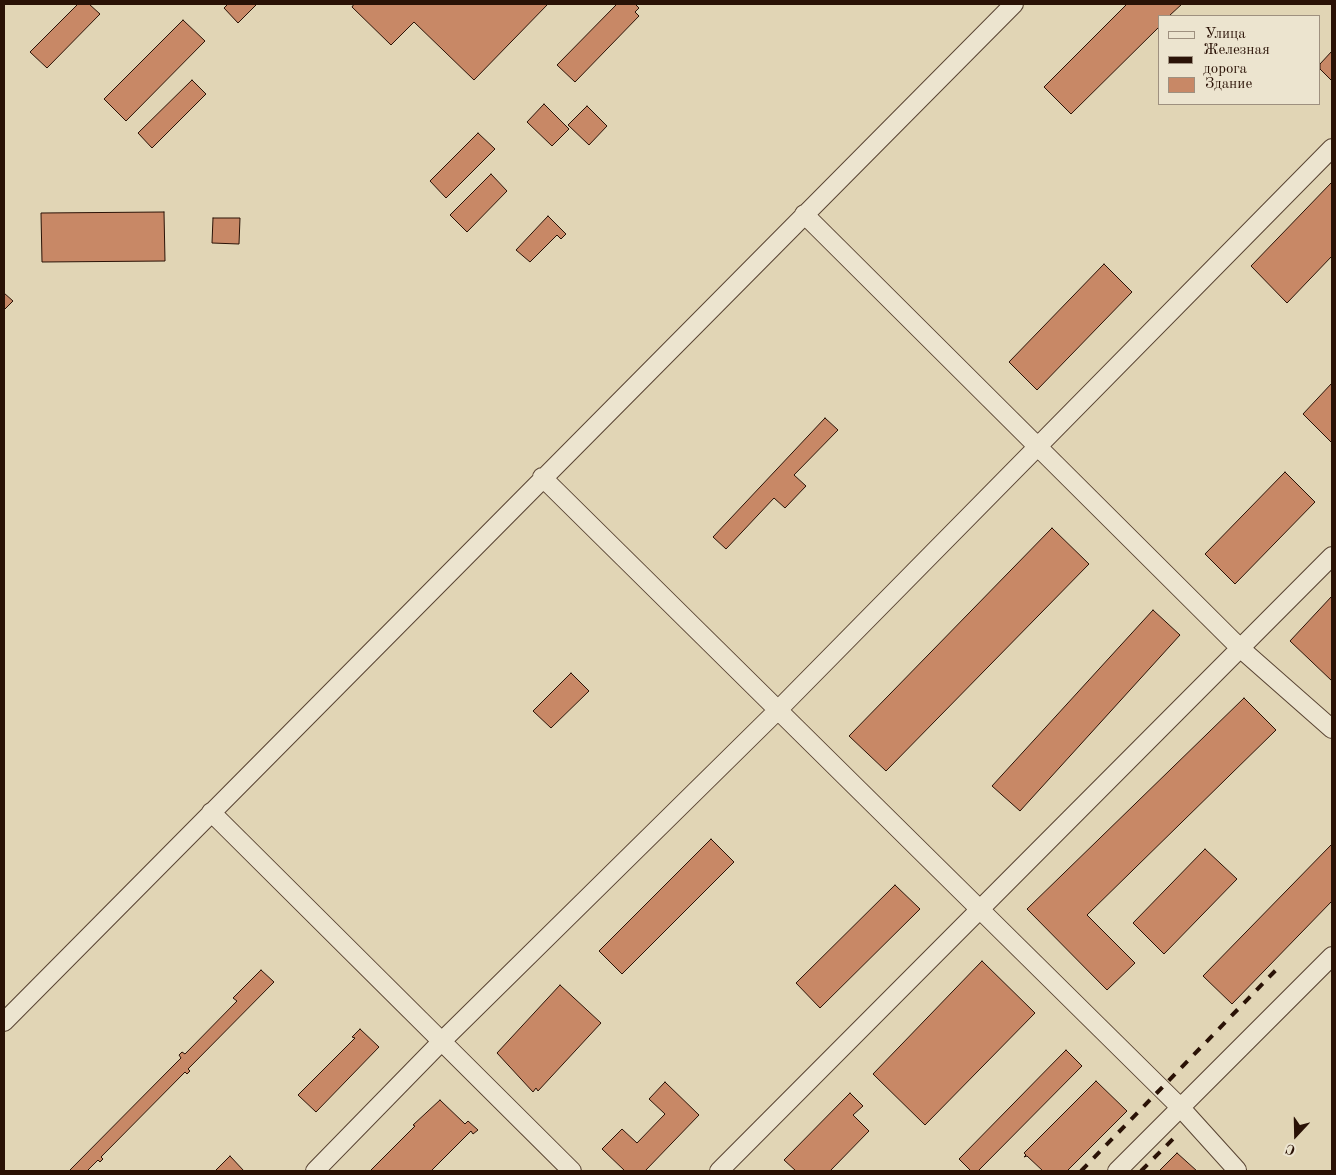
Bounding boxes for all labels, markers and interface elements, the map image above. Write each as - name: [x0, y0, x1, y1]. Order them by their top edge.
- legend: [1158, 15, 1321, 105]
- text: Улица: [1205, 27, 1246, 42]
- text: Железная дорога: [1203, 43, 1270, 77]
- text: Здание: [1205, 77, 1252, 92]
- north arrow: [1271, 1110, 1321, 1160]
- text: С: [1284, 1141, 1297, 1157]

